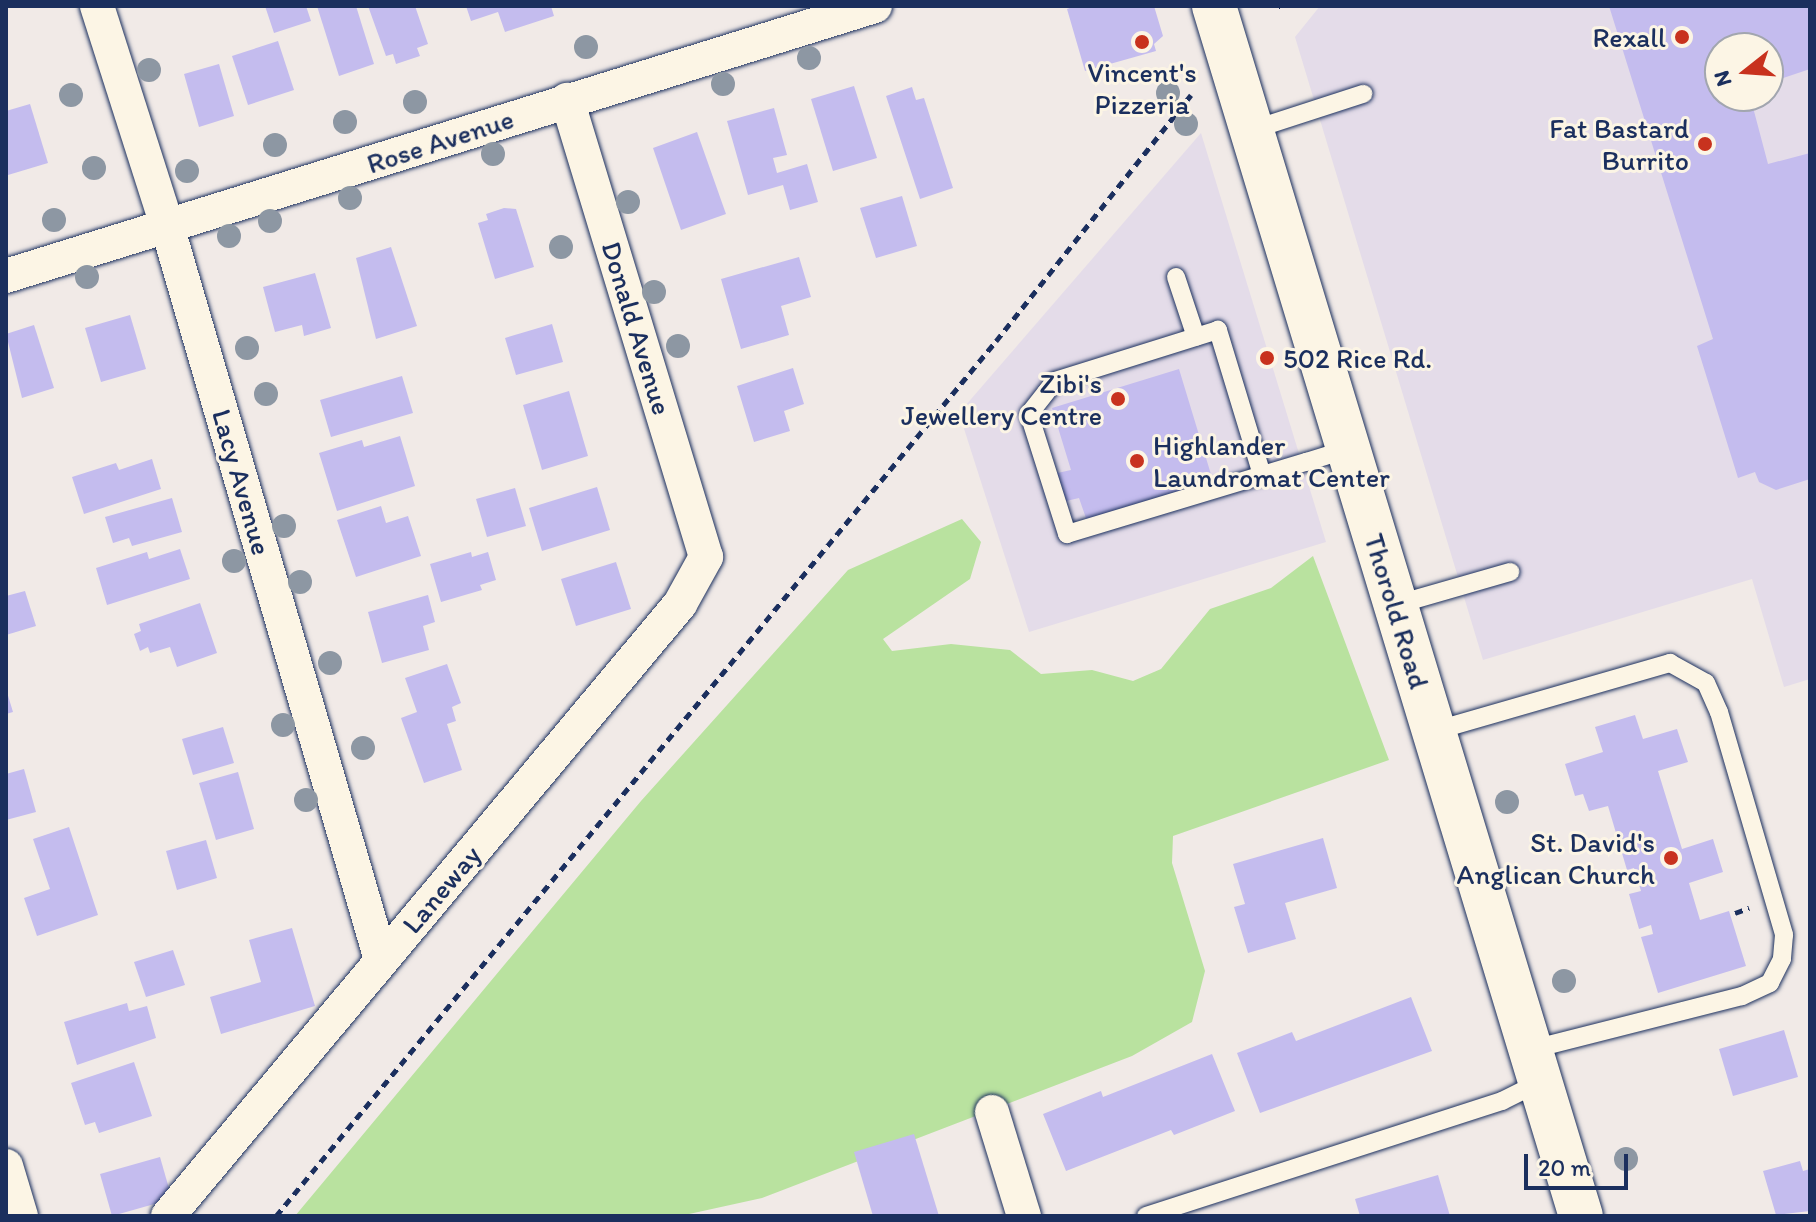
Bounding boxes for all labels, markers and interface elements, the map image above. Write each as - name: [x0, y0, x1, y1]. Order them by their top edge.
- place label: Rexall: [1592, 20, 1666, 54]
- marker: Rexall: [1673, 28, 1691, 46]
- north arrow: [1704, 32, 1784, 112]
- marker: Vincent's Pizzeria: [1133, 33, 1151, 51]
- place label: Vincent's Pizzeria: [1087, 55, 1197, 121]
- text: N: [1707, 68, 1738, 90]
- street label: Rose Avenue: [363, 102, 517, 180]
- place label: Fat Bastard Burrito: [1548, 111, 1689, 177]
- marker: Fat Bastard Burrito: [1696, 135, 1714, 153]
- street label: Donald Avenue: [595, 237, 679, 419]
- place label: 502 Rice Rd.: [1283, 341, 1432, 375]
- marker: 502 Rice Rd.: [1258, 349, 1276, 367]
- place label: Zibi's Jewellery Centre: [901, 366, 1102, 432]
- marker: Zibi's Jewellery Centre: [1109, 390, 1127, 408]
- street label: Lacy Avenue: [205, 406, 279, 558]
- place label: Highlander Laundromat Center: [1153, 428, 1390, 494]
- marker: Highlander Laundromat Center: [1128, 452, 1146, 470]
- street label: Thorold Road: [1358, 530, 1436, 692]
- place label: St. David's Anglican Church: [1457, 825, 1655, 891]
- street label: Laneway: [394, 838, 488, 940]
- marker: St. David's Anglican Church: [1662, 849, 1680, 867]
- scale bar: [1528, 1138, 1632, 1188]
- text: 20 m: [1538, 1153, 1591, 1182]

